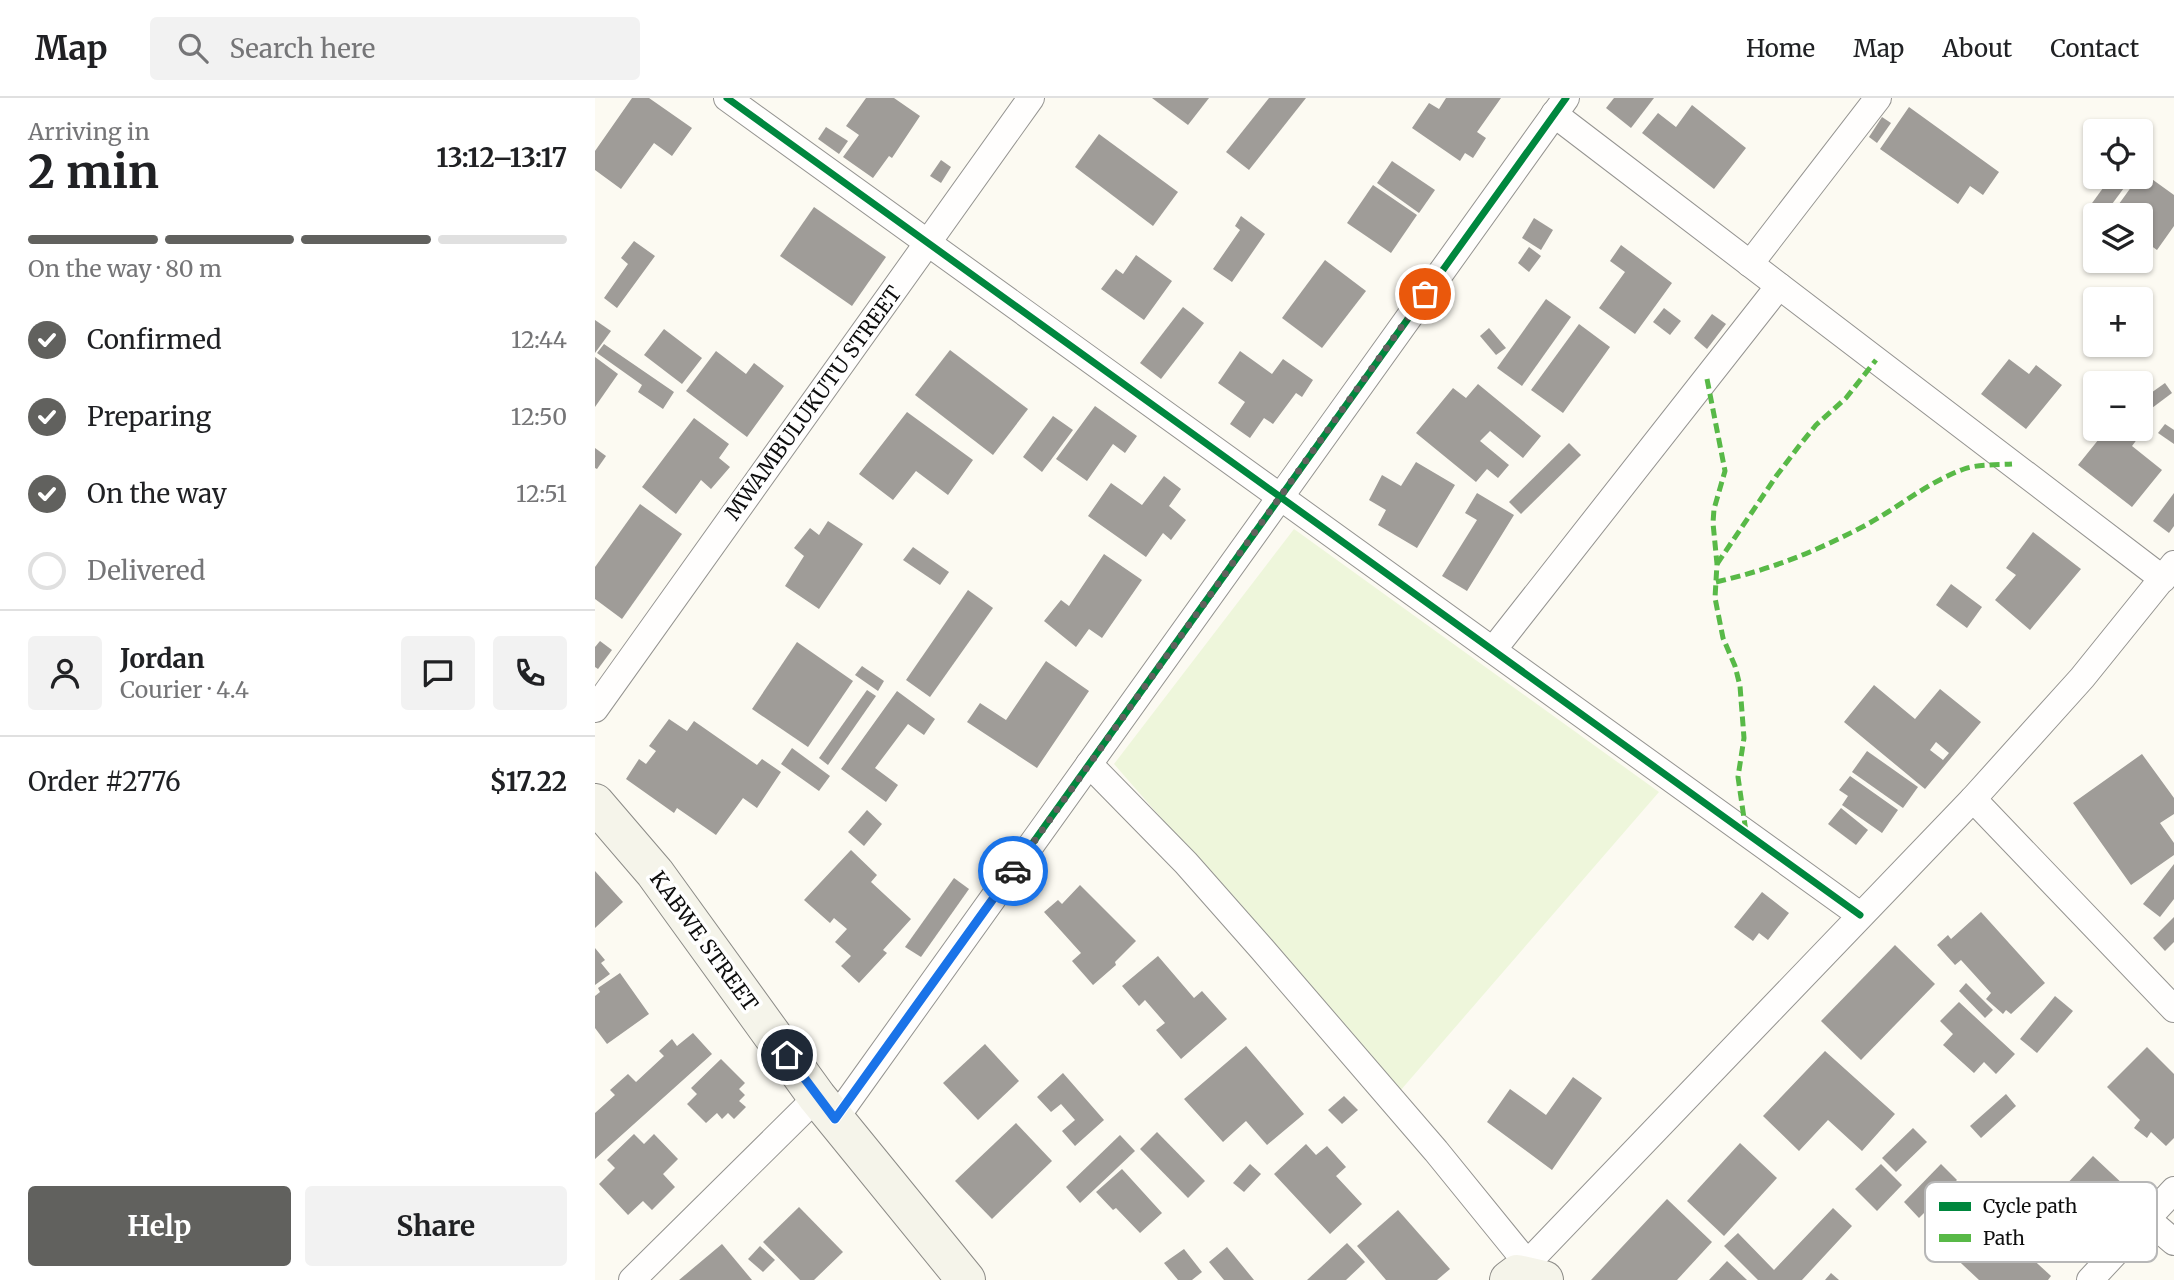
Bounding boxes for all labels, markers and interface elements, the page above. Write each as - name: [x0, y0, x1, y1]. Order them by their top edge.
- search box: [150, 17, 640, 80]
- text: Map: [35, 28, 108, 69]
- icon: search: [174, 29, 212, 67]
- text: Search here: [230, 32, 375, 65]
- text: Home: [1746, 33, 1815, 64]
- text: Map: [1853, 33, 1904, 64]
- text: About: [1942, 33, 2012, 64]
- text: Contact: [2050, 33, 2139, 64]
- text: Arriving in: [28, 117, 150, 146]
- map controls: [2083, 119, 2153, 441]
- button: locate: [2083, 119, 2153, 189]
- text: 13:12–13:17: [436, 141, 567, 174]
- text: 2 min: [28, 143, 159, 201]
- button: layers: [2083, 203, 2153, 273]
- text: On the way · 80 m: [28, 254, 222, 283]
- pin: [1395, 264, 1455, 324]
- icon: bag: [1406, 275, 1444, 313]
- street label: MWAMBULUKUTU STREET: [719, 280, 907, 525]
- button: +: [2083, 287, 2153, 357]
- icon: check: [28, 321, 66, 359]
- text: Confirmed: [87, 323, 222, 356]
- text: 12:44: [511, 325, 567, 354]
- button: −: [2083, 371, 2153, 441]
- icon: check: [28, 398, 66, 436]
- text: Preparing: [87, 400, 211, 433]
- text: 12:50: [511, 402, 567, 431]
- icon: check: [28, 475, 66, 513]
- text: On the way: [87, 477, 227, 510]
- text: 12:51: [516, 479, 567, 508]
- text: Delivered: [87, 554, 206, 587]
- button: person: [28, 636, 102, 710]
- button: chat: [401, 636, 475, 710]
- button: phone: [493, 636, 567, 710]
- text: Jordan: [120, 642, 205, 675]
- text: Courier · 4.4: [120, 675, 249, 704]
- text: Order #2776: [28, 765, 181, 798]
- text: $17.22: [489, 765, 567, 798]
- courier: [978, 836, 1048, 906]
- icon: car: [994, 852, 1032, 890]
- street label: KABWE STREET: [644, 866, 764, 1017]
- pin: [757, 1025, 817, 1085]
- icon: home: [768, 1036, 806, 1074]
- legend: [1925, 1182, 2157, 1262]
- button: Help: [28, 1186, 291, 1266]
- button: Share: [305, 1186, 567, 1266]
- text: Cycle path: [1983, 1194, 2078, 1218]
- text: Path: [1983, 1226, 2025, 1250]

